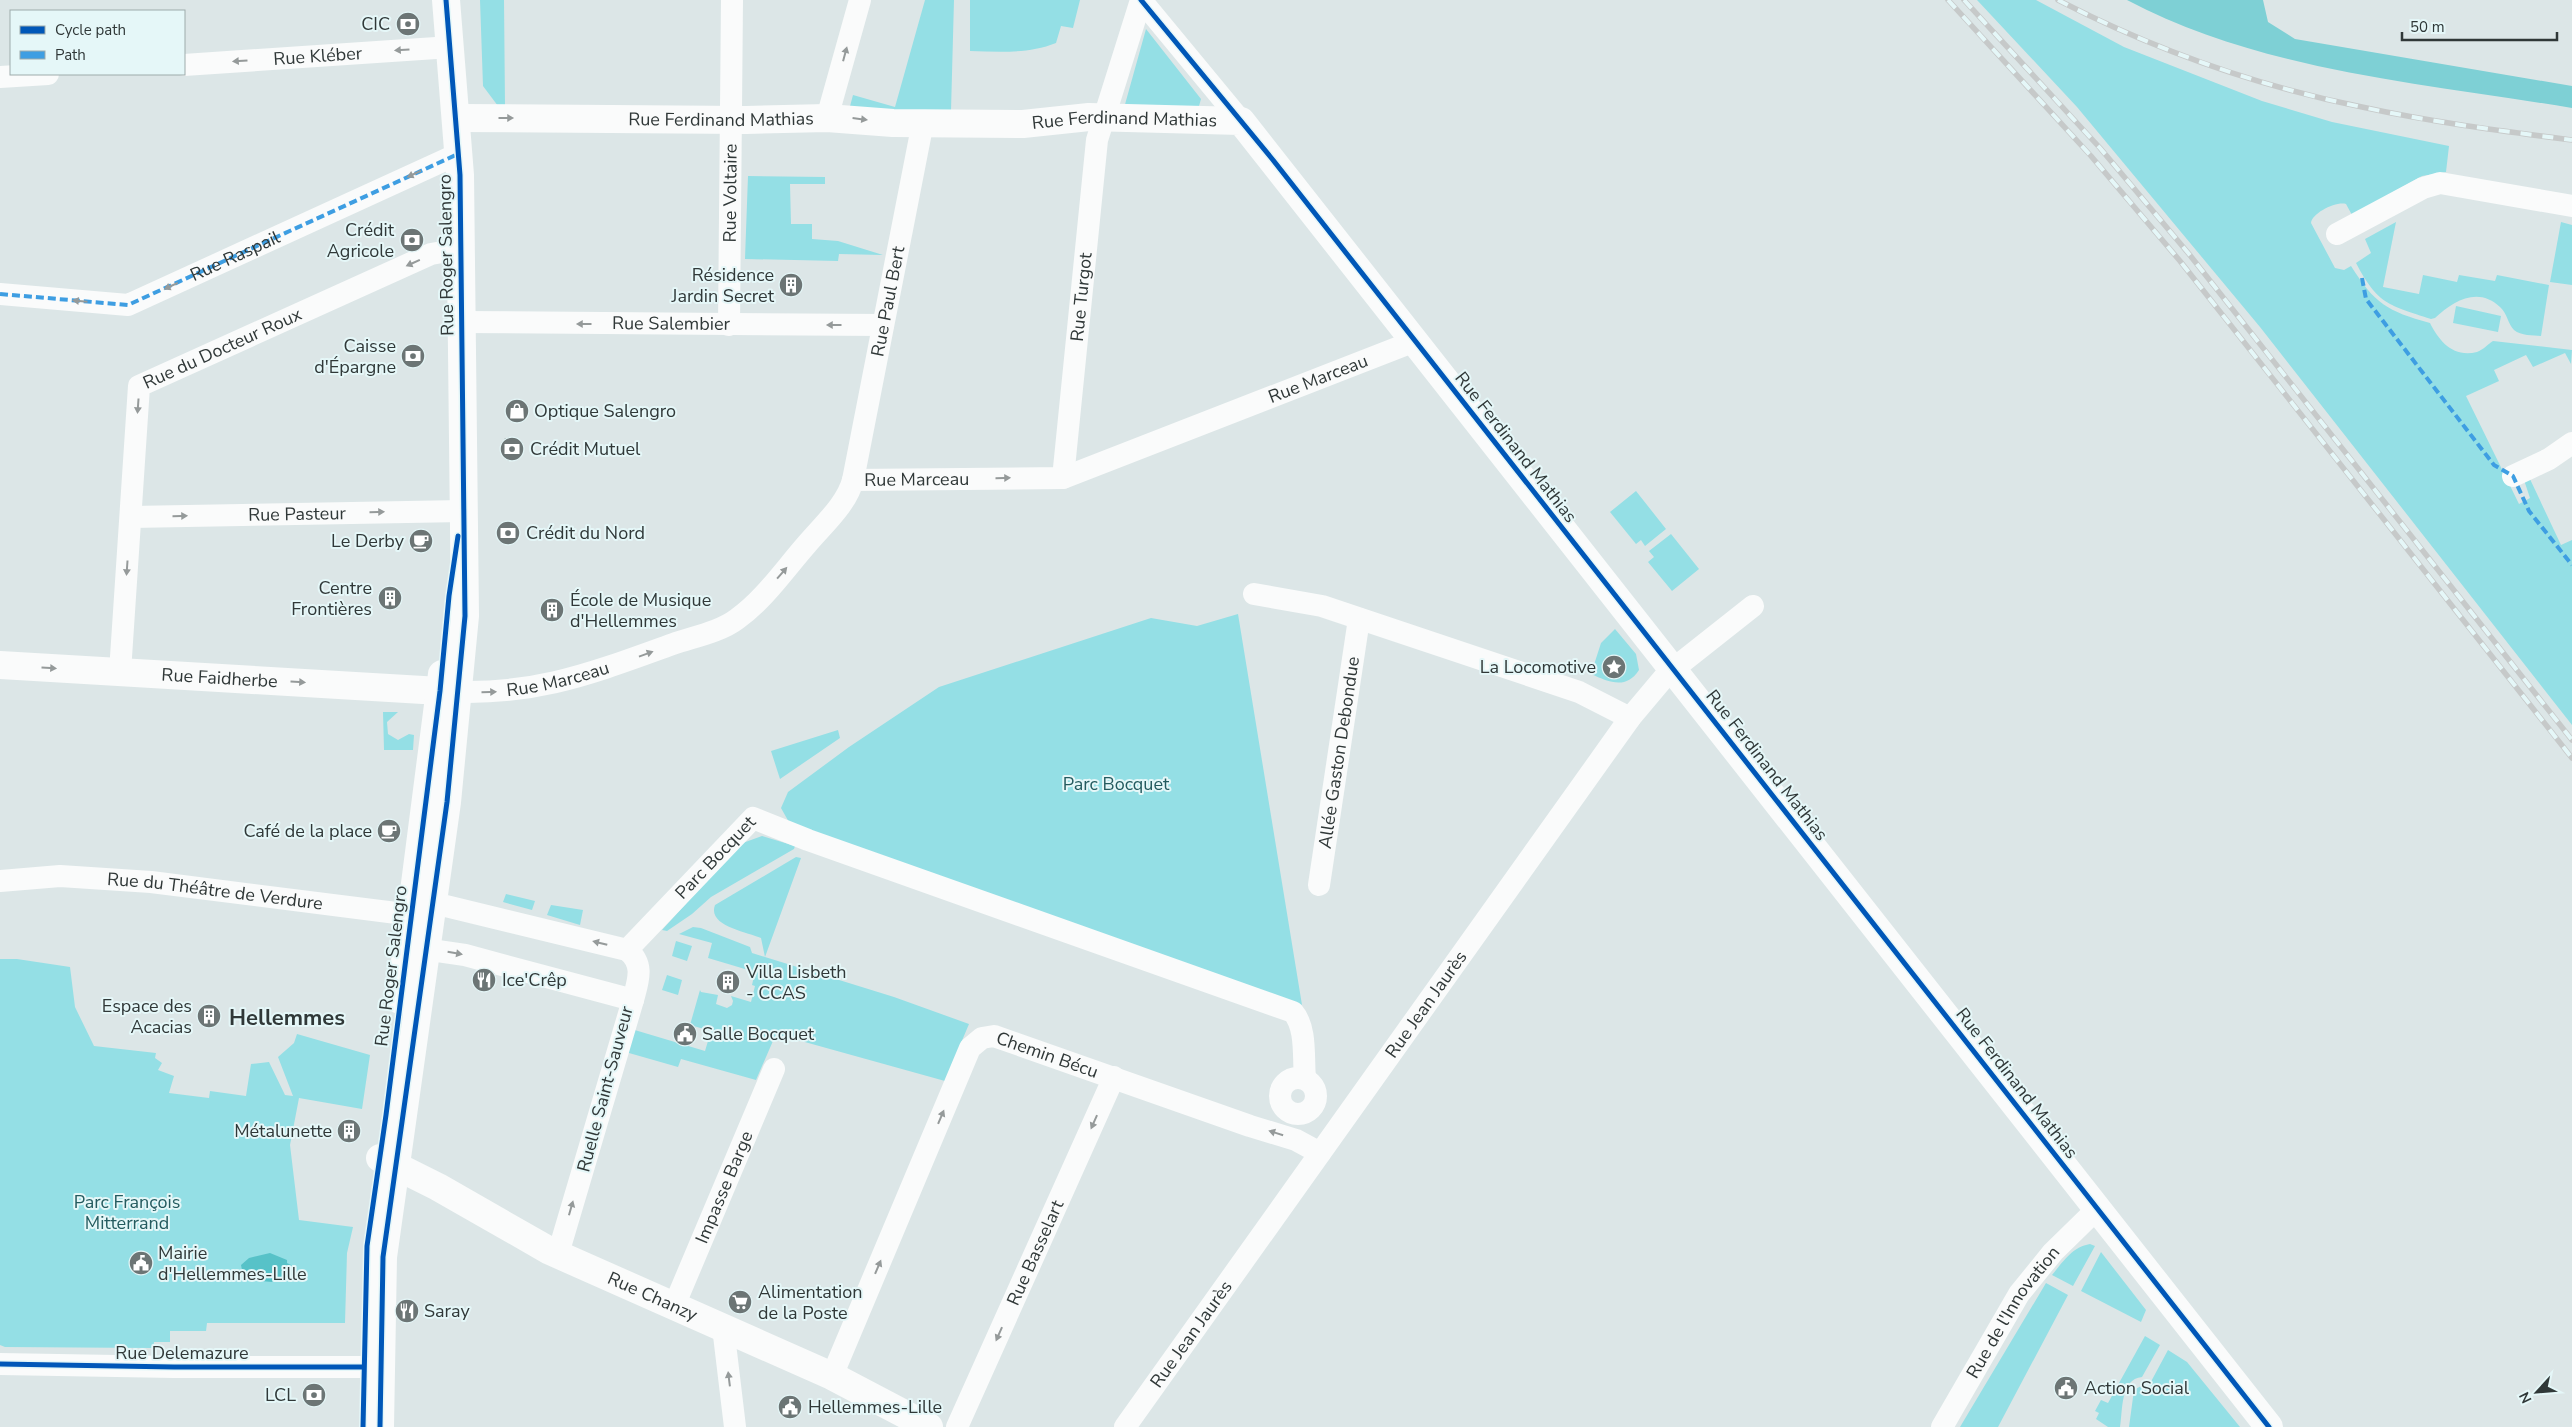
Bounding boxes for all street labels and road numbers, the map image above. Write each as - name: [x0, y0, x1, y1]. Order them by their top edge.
- street label: Rue Kléber: [272, 41, 363, 71]
- street label: Rue Ferdinand Mathias: [1031, 105, 1217, 135]
- street label: Rue Ferdinand Mathias: [628, 106, 814, 132]
- street label: Rue Voltaire: [718, 143, 743, 243]
- street label: Rue Roger Salengro: [433, 174, 459, 336]
- street label: Rue Raspail: [186, 225, 284, 287]
- street label: Rue Paul Bert: [865, 243, 911, 359]
- street label: Rue Turgot: [1065, 251, 1098, 342]
- street label: Rue du Docteur Roux: [139, 302, 306, 395]
- street label: Rue Salembier: [612, 311, 731, 336]
- street label: Rue Marceau: [1265, 348, 1371, 409]
- street label: Rue Ferdinand Mathias: [1449, 367, 1583, 527]
- street label: Rue Marceau: [864, 467, 969, 492]
- street label: Rue Pasteur: [248, 501, 347, 527]
- street label: Rue Marceau: [505, 655, 612, 702]
- street label: Allée Gaston Debondue: [1313, 655, 1365, 850]
- street label: Rue Faidherbe: [161, 663, 278, 693]
- street label: Rue Ferdinand Mathias: [1700, 685, 1834, 845]
- street label: Parc Bocquet: [670, 810, 761, 904]
- street label: Rue du Théâtre de Verdure: [106, 867, 324, 916]
- street label: Rue Roger Salengro: [369, 884, 413, 1048]
- street label: Rue Jean Jaurès: [1380, 946, 1473, 1063]
- street label: Ruelle Saint-Sauveur: [571, 1003, 639, 1175]
- street label: Rue Ferdinand Mathias: [1950, 1003, 2084, 1163]
- street label: Chemin Bécu: [993, 1026, 1101, 1084]
- street label: Impasse Barge: [690, 1127, 758, 1247]
- street label: Rue Basselart: [1001, 1196, 1070, 1309]
- street label: Rue de l'Innovation: [1961, 1241, 2065, 1383]
- street label: Rue Chanzy: [604, 1266, 702, 1327]
- street label: Rue Jean Jaurès: [1145, 1276, 1238, 1393]
- street label: Rue Delemazure: [115, 1341, 249, 1365]

